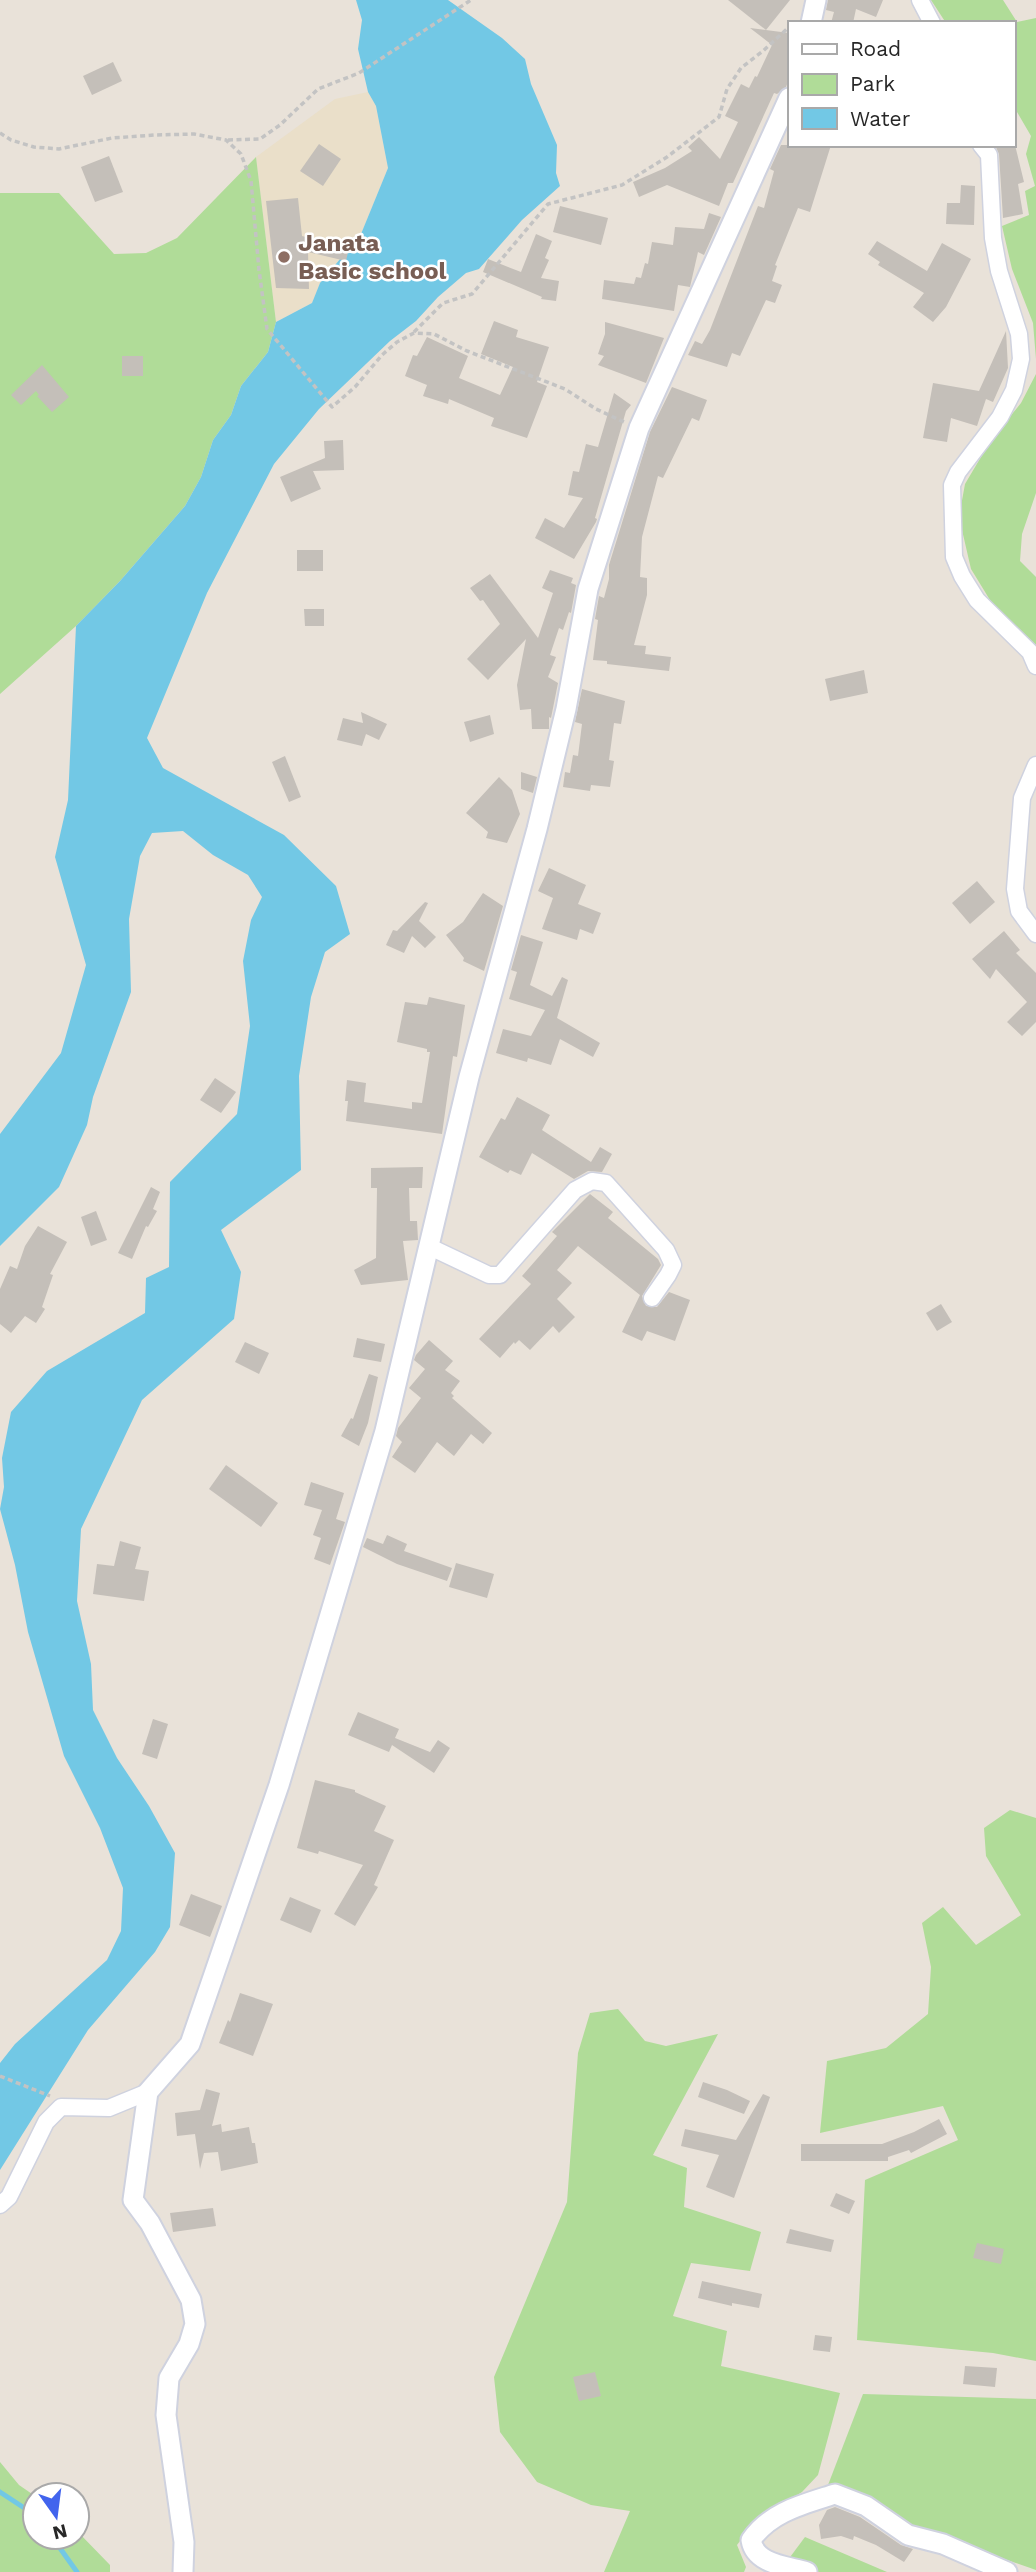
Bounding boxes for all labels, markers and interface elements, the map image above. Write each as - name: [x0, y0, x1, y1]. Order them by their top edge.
- legend: [788, 21, 1015, 147]
- text: Road: [850, 36, 901, 61]
- text: Park: [850, 71, 895, 96]
- text: Water: [850, 106, 911, 131]
- place label: Janata Basic school: [298, 229, 447, 285]
- marker: Janata Basic school: [276, 249, 292, 265]
- north arrow: [21, 2481, 91, 2551]
- text: N: [50, 2519, 70, 2545]

